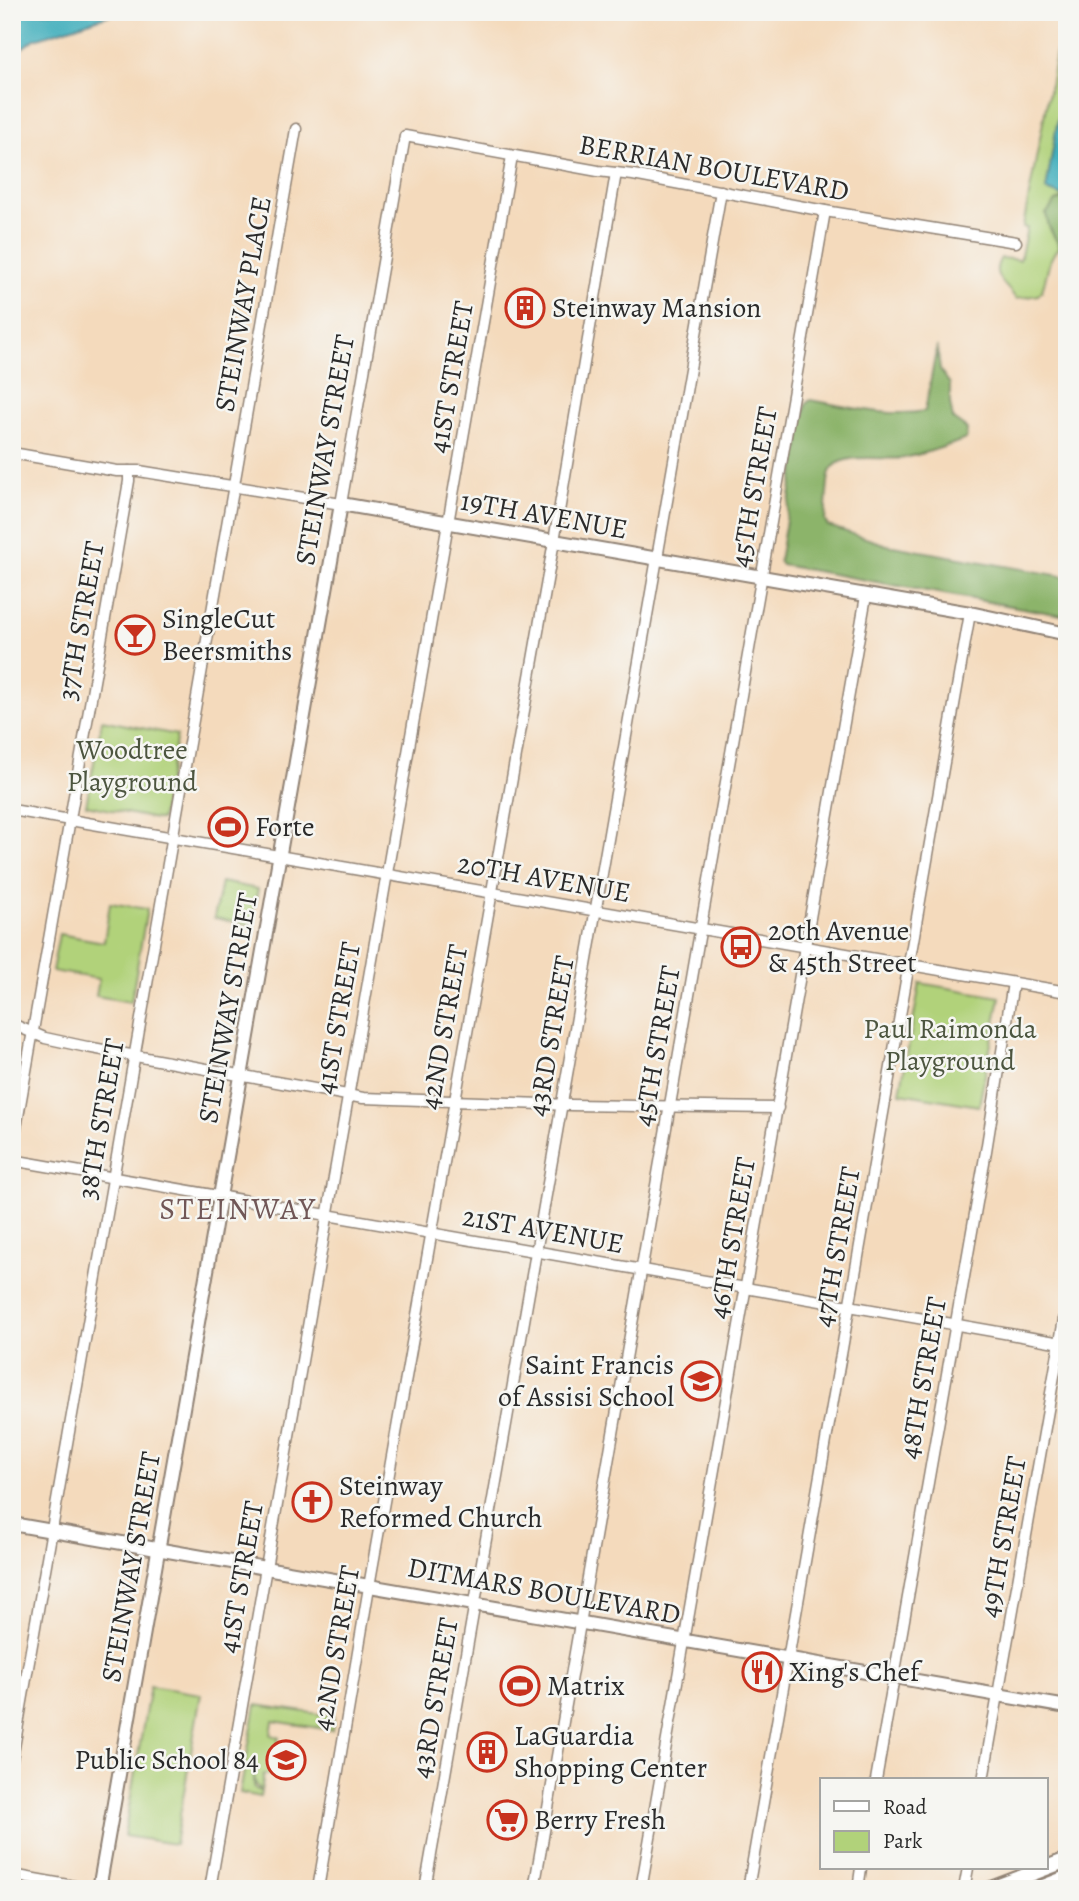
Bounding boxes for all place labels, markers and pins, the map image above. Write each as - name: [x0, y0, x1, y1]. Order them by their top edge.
- building icon: Steinway Mansion: [504, 287, 546, 329]
- place label: Steinway Mansion: [552, 289, 761, 327]
- place label: SingleCut Beersmiths: [162, 600, 292, 670]
- bar icon: SingleCut Beersmiths: [114, 614, 156, 656]
- sports icon: Forte: [207, 806, 249, 848]
- place label: Forte: [255, 808, 315, 846]
- place label: 20th Avenue & 45th Street: [768, 912, 916, 982]
- bus stop icon: 20th Avenue & 45th Street: [720, 926, 762, 968]
- place label: Saint Francis of Assisi School: [498, 1346, 674, 1416]
- school or university icon: Saint Francis of Assisi School: [680, 1360, 722, 1402]
- place label: Steinway Reformed Church: [339, 1467, 543, 1537]
- church icon: Steinway Reformed Church: [291, 1481, 333, 1523]
- restaurant icon: Xing's Chef: [741, 1651, 783, 1693]
- place label: Xing's Chef: [789, 1653, 923, 1691]
- sports icon: Matrix: [499, 1665, 541, 1707]
- place label: Matrix: [547, 1667, 625, 1705]
- place label: LaGuardia Shopping Center: [514, 1717, 707, 1787]
- building icon: LaGuardia Shopping Center: [466, 1731, 508, 1773]
- school or university icon: Public School 84: [265, 1739, 307, 1781]
- place label: Public School 84: [74, 1741, 259, 1779]
- supermarket icon: Berry Fresh: [486, 1799, 528, 1841]
- place label: Berry Fresh: [534, 1801, 666, 1839]

